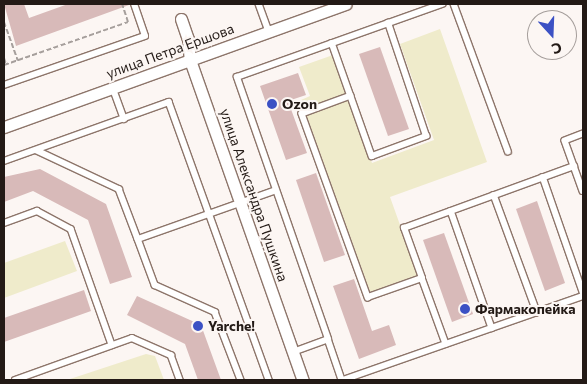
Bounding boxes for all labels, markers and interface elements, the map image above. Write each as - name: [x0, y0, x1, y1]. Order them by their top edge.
- north arrow: [527, 10, 577, 60]
- street label: улица Петра Ершова: [104, 20, 236, 82]
- text: С: [550, 39, 564, 58]
- place label: Ozon: [282, 96, 317, 112]
- marker: Ozon: [266, 98, 278, 110]
- street label: улица Александра Пушкина: [216, 106, 292, 284]
- place label: Фармакопейка: [475, 301, 576, 317]
- marker: Фармакопейка: [459, 303, 471, 315]
- place label: Yarche!: [208, 318, 255, 334]
- marker: Yarche!: [192, 320, 204, 332]

